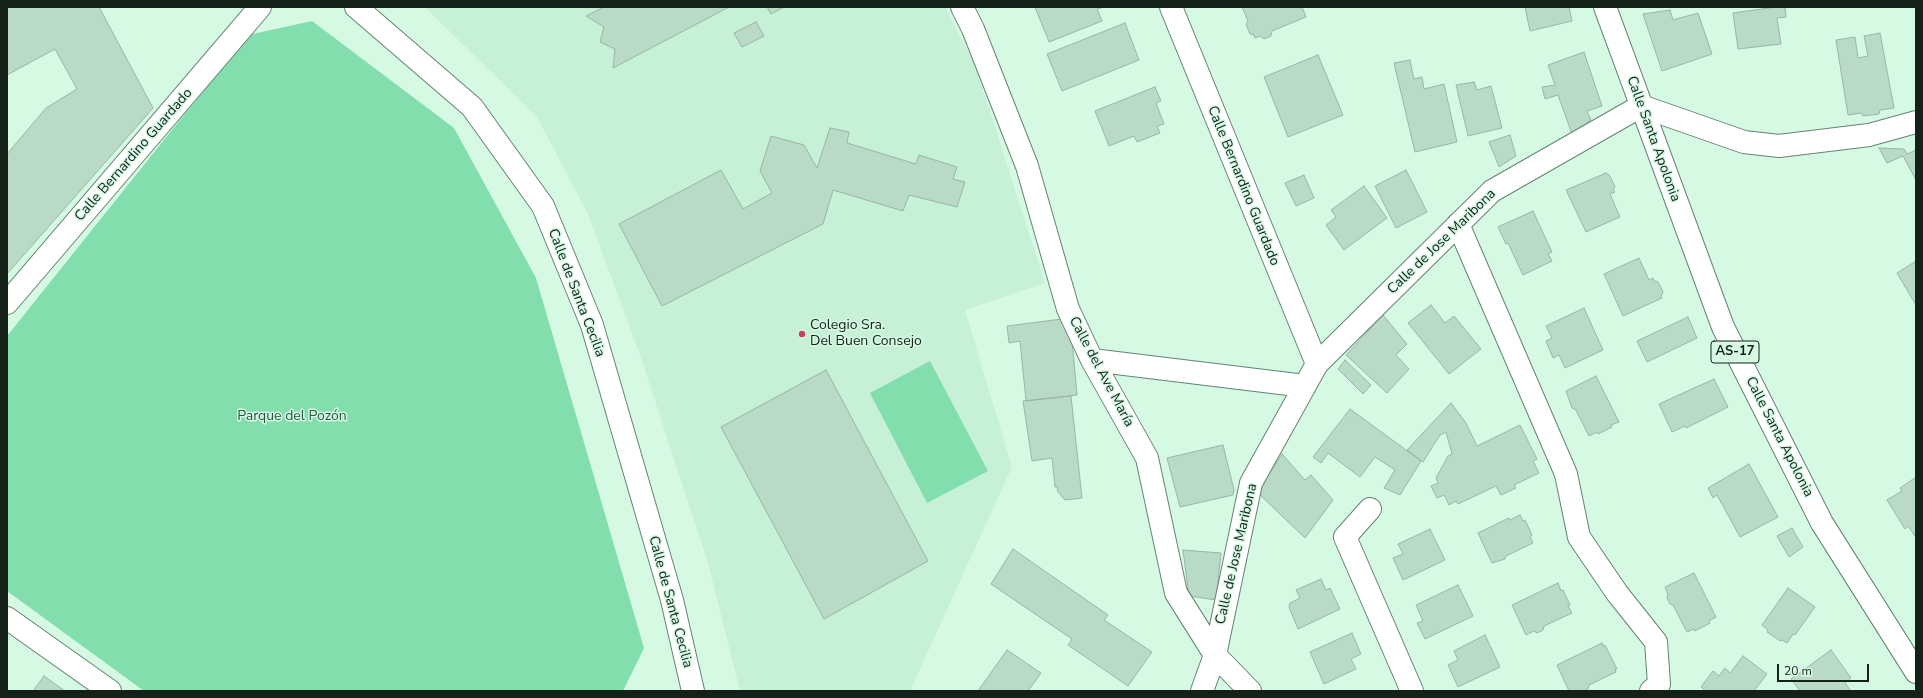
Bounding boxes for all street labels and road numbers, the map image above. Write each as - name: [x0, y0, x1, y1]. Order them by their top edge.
- street label: Calle Santa Apolonia: [1622, 74, 1684, 204]
- street label: Calle Bernardino Guardado: [72, 85, 196, 225]
- street label: Calle Bernardino Guardado: [1203, 104, 1283, 268]
- street label: Calle de Jose Maribona: [1384, 186, 1500, 298]
- street label: Calle de Santa Cecilia: [544, 227, 608, 359]
- street label: Calle del Ave María: [1065, 314, 1137, 430]
- road number: AS-17: [1711, 341, 1759, 363]
- street label: Calle Santa Apolonia: [1741, 374, 1817, 500]
- street label: Calle de Jose Maribona: [1213, 482, 1261, 626]
- street label: Calle de Santa Cecilia: [644, 534, 696, 670]

